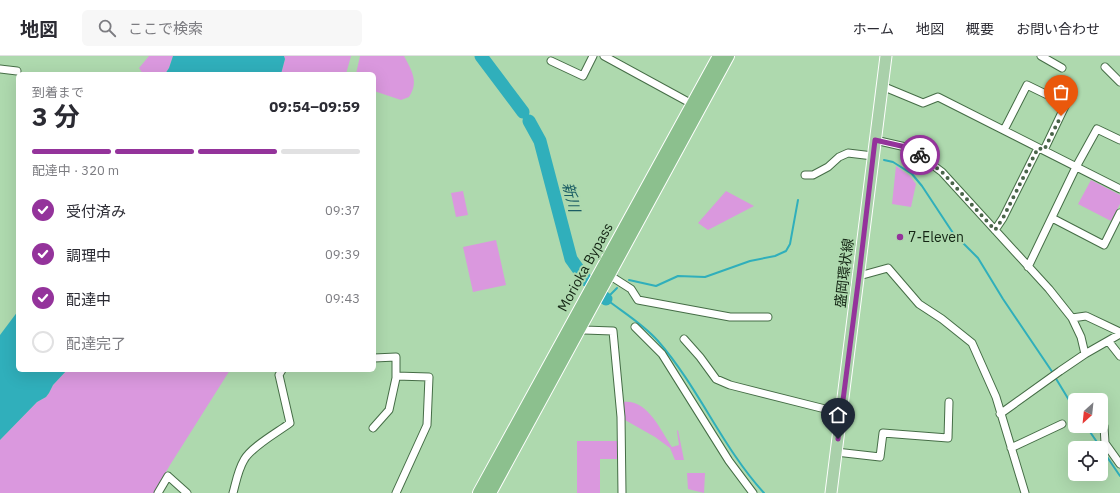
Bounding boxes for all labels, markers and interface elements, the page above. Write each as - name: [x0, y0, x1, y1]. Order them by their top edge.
- search box: [82, 10, 362, 46]
- text: 地図: [20, 17, 58, 41]
- icon: search: [96, 17, 118, 39]
- text: ここで検索: [128, 19, 203, 38]
- text: ホーム: [852, 20, 894, 38]
- text: 地図: [916, 20, 944, 38]
- text: 概要: [966, 20, 994, 38]
- text: お問い合わせ: [1016, 20, 1100, 38]
- pin: [1044, 75, 1078, 116]
- icon: bag: [1050, 81, 1072, 103]
- text: 到着まで: [32, 84, 84, 101]
- text: 09:54–09:59: [269, 97, 360, 116]
- text: 3 分: [32, 99, 80, 133]
- courier: [900, 135, 940, 175]
- icon: bike: [909, 144, 931, 166]
- text: 配達中 · 320 m: [32, 162, 119, 179]
- water label: 新川: [559, 180, 585, 216]
- icon: check: [32, 199, 54, 221]
- text: 受付済み: [66, 202, 126, 221]
- text: 09:37: [325, 202, 360, 219]
- street label: Morioka Bypass: [553, 219, 617, 315]
- place label: 7-Eleven: [908, 228, 964, 246]
- marker: 7-Eleven: [895, 232, 905, 242]
- street label: 盛岡環状線: [831, 237, 857, 309]
- icon: check: [32, 243, 54, 265]
- text: 調理中: [66, 246, 111, 265]
- text: 09:39: [325, 246, 360, 263]
- icon: check: [32, 287, 54, 309]
- text: 配達中: [66, 290, 111, 309]
- text: 09:43: [325, 290, 360, 307]
- text: 配達完了: [66, 334, 126, 353]
- north arrow: [1068, 393, 1108, 433]
- map controls: [1068, 393, 1108, 481]
- pin: [821, 398, 855, 439]
- icon: home: [827, 404, 849, 426]
- button: locate: [1068, 441, 1108, 481]

